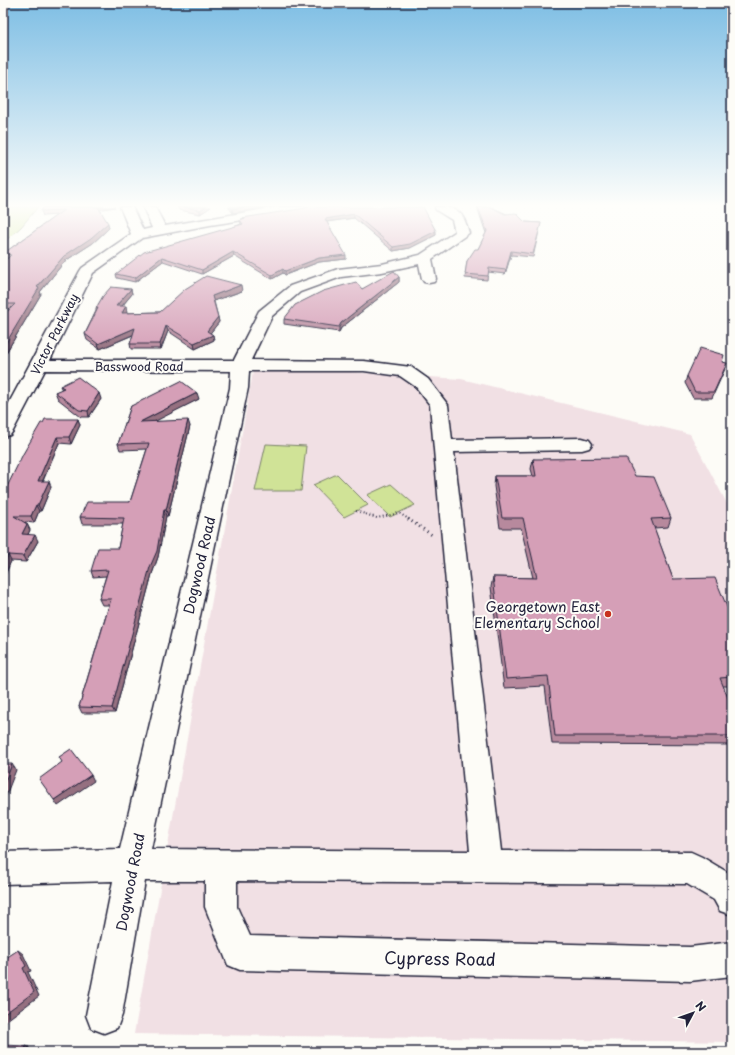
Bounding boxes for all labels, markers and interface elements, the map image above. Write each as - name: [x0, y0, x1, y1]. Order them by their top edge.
- street label: Victor Parkway: [26, 290, 82, 378]
- street label: Basswood Road: [94, 357, 184, 375]
- street label: Dogwood Road: [178, 514, 220, 616]
- place label: Georgetown East Elementary School: [474, 596, 600, 633]
- marker: Georgetown East Elementary School: [603, 609, 613, 619]
- street label: Dogwood Road: [110, 831, 150, 933]
- street label: Cypress Road: [384, 944, 496, 972]
- north arrow: [673, 993, 713, 1033]
- text: N: [692, 997, 710, 1015]

